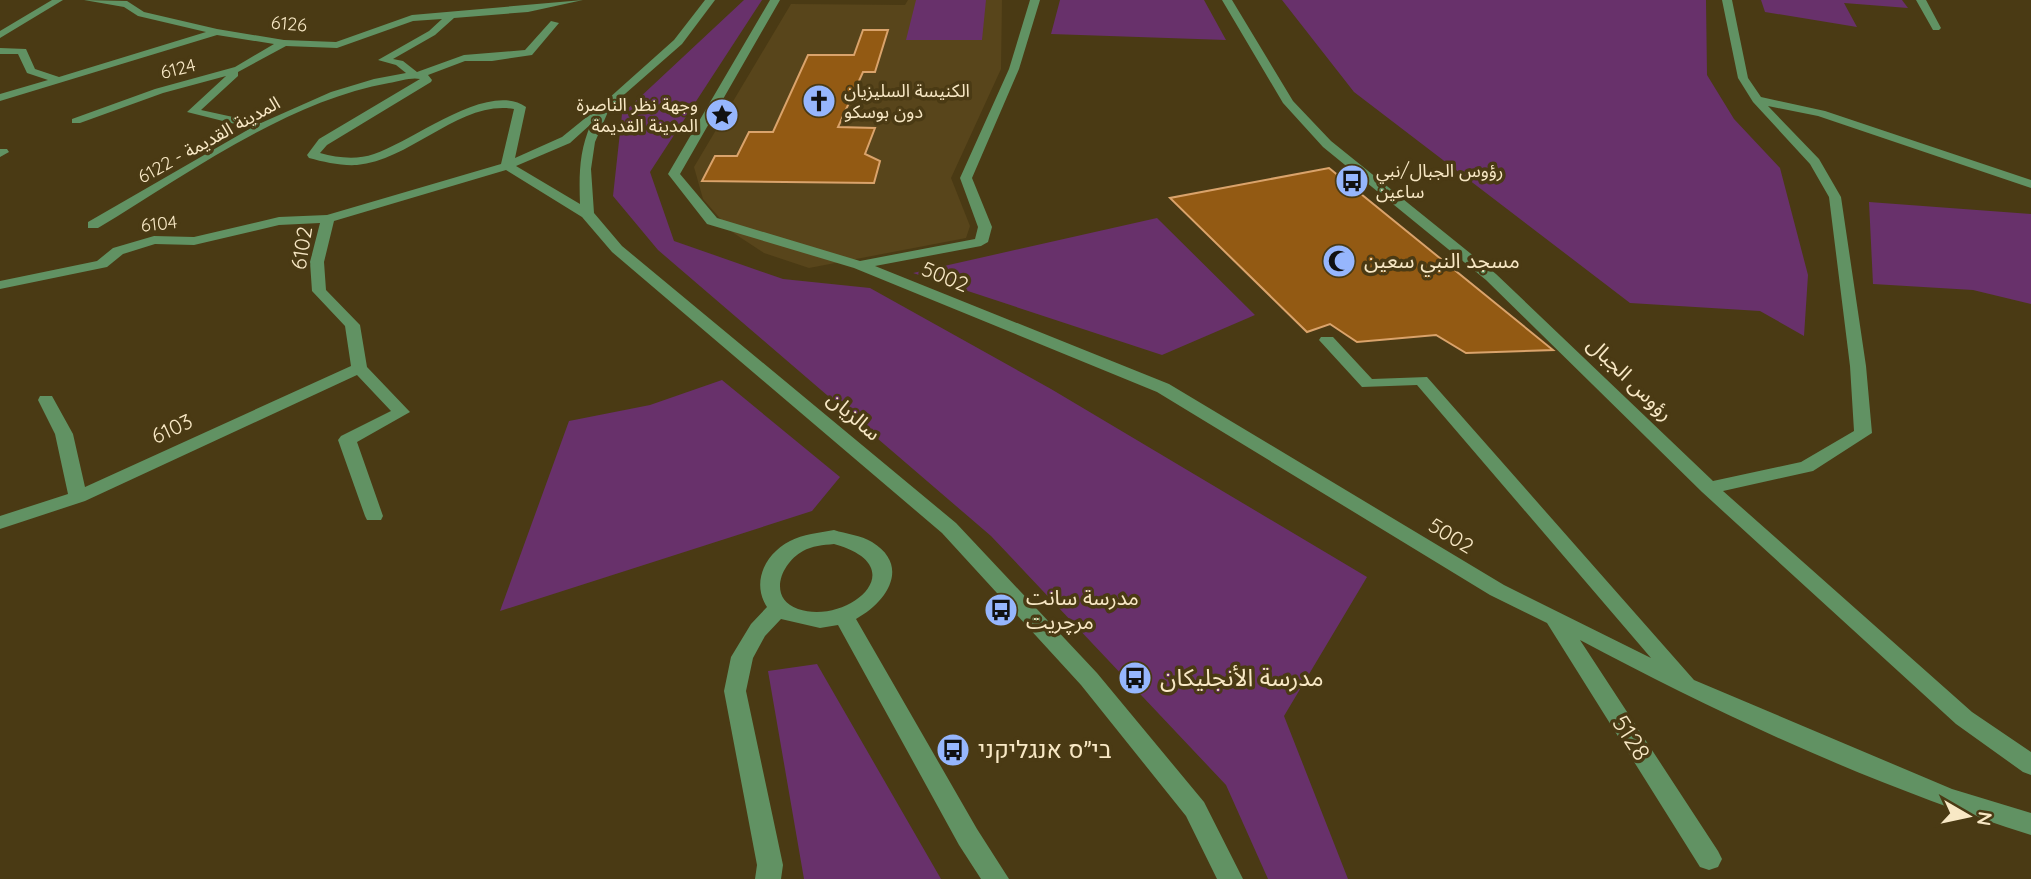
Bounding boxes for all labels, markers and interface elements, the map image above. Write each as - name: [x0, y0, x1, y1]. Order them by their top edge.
- street label: 6126: [270, 10, 308, 37]
- street label: 6124: [158, 53, 198, 84]
- place label: الكنيسة السليزيان دون بوسكو: [844, 79, 970, 123]
- church icon: الكنيسة السليزيان دون بوسكو: [800, 82, 838, 120]
- street label: المدينة القديمة - 6122: [134, 91, 284, 188]
- place label: وجهة نظر الناصرة المدينة القديمة: [577, 93, 698, 137]
- place icon: وجهة نظر الناصرة المدينة القديمة: [703, 96, 741, 134]
- place label: رؤوس الجبال/نبي ساعين: [1376, 159, 1503, 203]
- bus stop icon: رؤوس الجبال/نبي ساعين: [1333, 162, 1371, 200]
- street label: 6104: [140, 210, 178, 237]
- street label: 6102: [285, 225, 317, 271]
- mosque icon: مسجد النبي سعين: [1320, 242, 1358, 280]
- place label: مسجد النبي سعين: [1364, 247, 1520, 277]
- street label: 5002: [918, 255, 973, 297]
- street label: رؤوس الجبال: [1582, 331, 1679, 426]
- street label: سالزيان: [823, 385, 887, 446]
- street label: 6103: [147, 407, 196, 449]
- street label: 5002: [1424, 512, 1479, 559]
- place label: مدرسة سانت مرچريت: [1026, 584, 1139, 635]
- bus stop icon: مدرسة سانت مرچريت: [982, 591, 1020, 629]
- bus stop icon: مدرسة الأنجليكان: [1116, 659, 1154, 697]
- place label: مدرسة الأنجليكان: [1160, 662, 1324, 692]
- street label: 5128: [1606, 709, 1658, 766]
- bus stop icon: בי״ס אנגליקני: [934, 731, 972, 769]
- place label: בי״ס אנגליקני: [978, 734, 1112, 764]
- north arrow: [1933, 781, 2003, 851]
- text: N: [1972, 810, 1998, 827]

